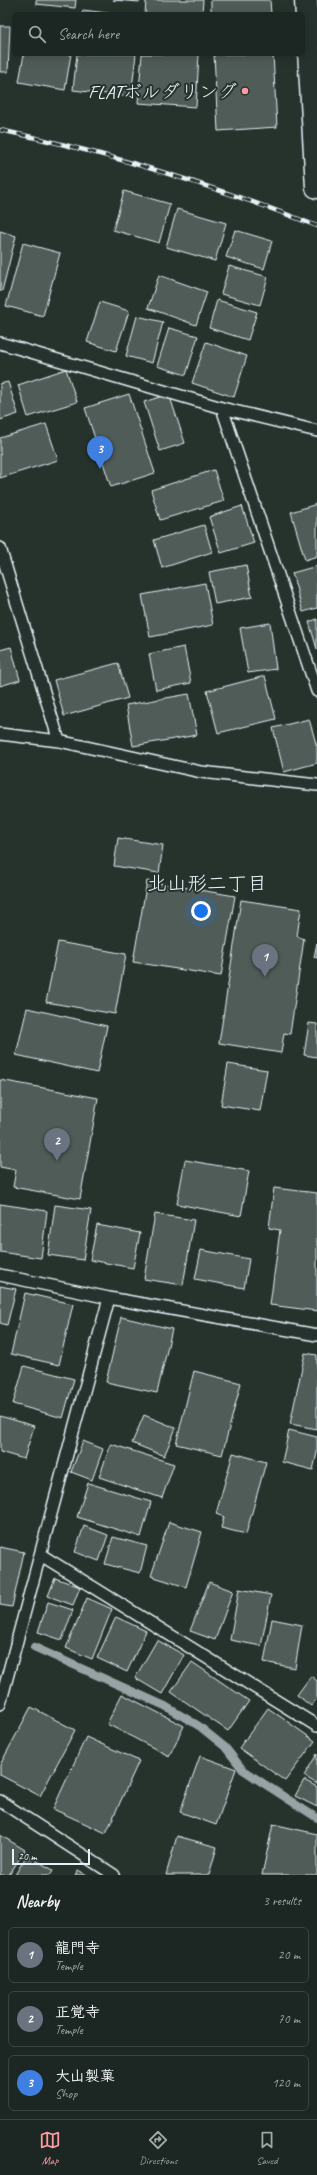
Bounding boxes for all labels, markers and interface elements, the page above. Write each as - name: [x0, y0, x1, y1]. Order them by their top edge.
- search box: [12, 12, 305, 56]
- icon: search: [26, 23, 48, 45]
- text: Search here: [58, 25, 119, 44]
- place label: FLATボルダリング: [88, 80, 237, 104]
- marker: FLATボルダリング: [240, 86, 250, 96]
- pin: 3: [87, 436, 113, 469]
- district label: 北山形二丁目: [147, 871, 267, 896]
- your location: [191, 901, 211, 921]
- pin: 1: [252, 944, 278, 977]
- pin: 2: [44, 1128, 70, 1161]
- scale bar: [12, 1847, 90, 1866]
- text: 20 m: [18, 1849, 37, 1863]
- text: Nearby: [16, 1891, 59, 1912]
- text: 3 results: [263, 1893, 301, 1909]
- text: 龍門寺: [55, 1939, 100, 1958]
- text: 1: [27, 1947, 33, 1963]
- text: 20 m: [278, 1947, 300, 1963]
- text: Temple: [55, 1958, 83, 1974]
- text: 正覚寺: [55, 2003, 100, 2022]
- text: 2: [27, 2011, 33, 2027]
- text: 70 m: [278, 2011, 300, 2027]
- text: Temple: [55, 2022, 83, 2038]
- text: 大山製菓: [55, 2067, 115, 2086]
- text: 3: [27, 2075, 33, 2091]
- text: 120 m: [272, 2075, 300, 2091]
- text: Shop: [55, 2086, 77, 2102]
- tab: Map: [39, 2129, 61, 2167]
- tab: Directions: [139, 2129, 178, 2167]
- tab: Saved: [256, 2129, 278, 2167]

